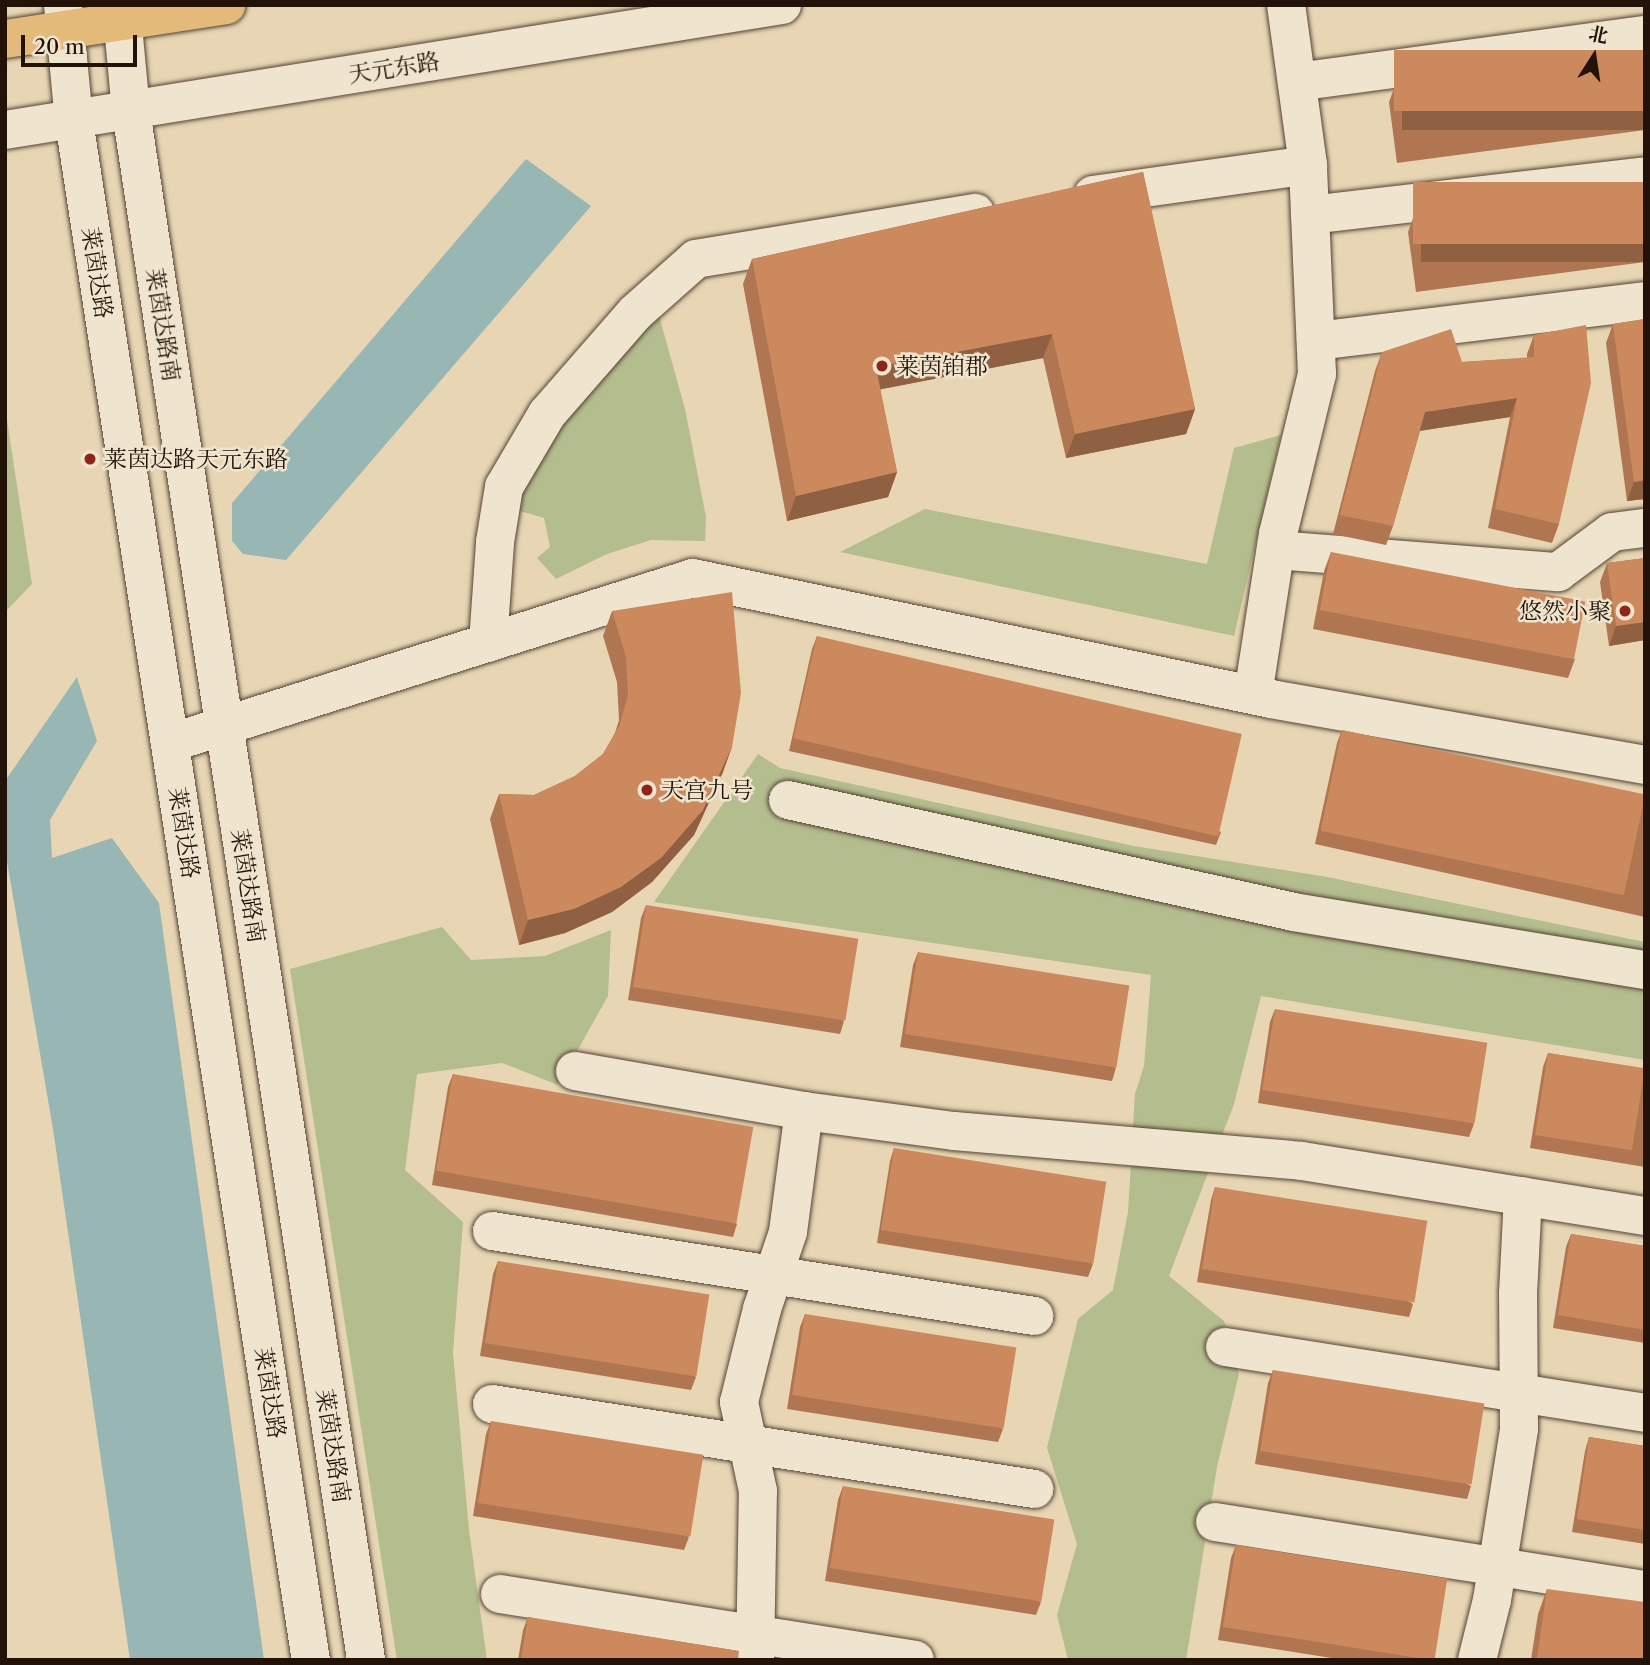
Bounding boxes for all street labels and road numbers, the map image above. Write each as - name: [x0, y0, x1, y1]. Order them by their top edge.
- street label: 天元东路: [346, 47, 442, 89]
- street label: 莱茵达路: [76, 225, 118, 321]
- street label: 莱茵达路南: [140, 266, 186, 384]
- street label: 莱茵达路: [163, 785, 205, 881]
- street label: 莱茵达路南: [225, 827, 271, 945]
- street label: 莱茵达路: [249, 1345, 291, 1441]
- street label: 莱茵达路南: [310, 1387, 356, 1505]

